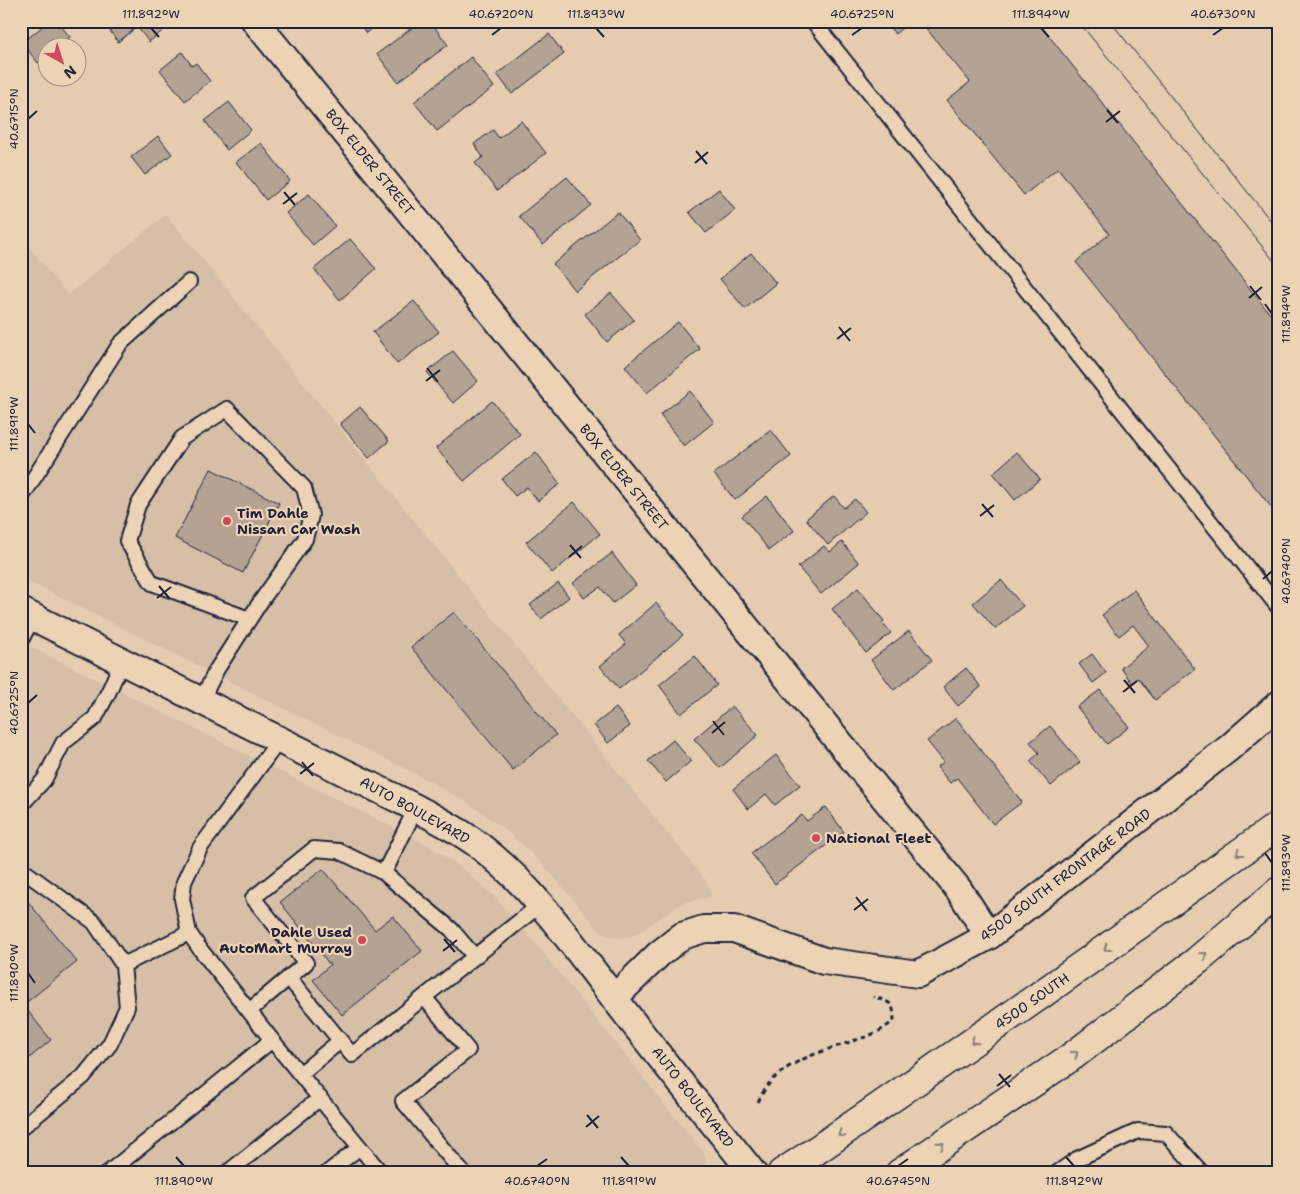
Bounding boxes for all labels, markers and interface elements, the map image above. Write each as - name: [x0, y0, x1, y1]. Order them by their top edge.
- text: 111.892°W: [122, 6, 180, 22]
- text: 40.6720°N: [468, 6, 534, 22]
- text: 111.893°W: [567, 6, 625, 22]
- text: 40.6725°N: [830, 6, 894, 22]
- text: 111.894°W: [1012, 6, 1070, 22]
- text: 40.6730°N: [1190, 6, 1256, 22]
- north arrow: [38, 38, 88, 88]
- text: N: [60, 62, 80, 83]
- text: 40.6715°N: [6, 88, 22, 150]
- street label: BOX ELDER STREET: [322, 105, 419, 219]
- text: 111.894°W: [1278, 285, 1294, 343]
- text: 111.891°W: [6, 397, 22, 451]
- street label: BOX ELDER STREET: [576, 420, 673, 534]
- place label: Tim Dahle Nissan Car Wash: [237, 504, 360, 538]
- marker: Tim Dahle Nissan Car Wash: [221, 515, 233, 527]
- text: 40.6740°N: [1278, 538, 1294, 604]
- text: 40.6725°N: [6, 671, 22, 735]
- street label: AUTO BOULEVARD: [357, 772, 473, 848]
- street label: 4500 SOUTH FRONTAGE ROAD: [976, 805, 1154, 945]
- place label: National Fleet: [826, 829, 931, 847]
- marker: National Fleet: [810, 832, 822, 844]
- text: 111.893°W: [1278, 834, 1294, 892]
- one-way arrow: [1235, 847, 1245, 856]
- place label: Dahle Used AutoMart Murray: [219, 923, 352, 957]
- marker: Dahle Used AutoMart Murray: [356, 934, 368, 946]
- one-way arrow: [1104, 942, 1113, 950]
- text: 111.890°W: [6, 944, 22, 1002]
- one-way arrow: [1198, 952, 1207, 961]
- street label: 4500 SOUTH: [991, 969, 1073, 1033]
- one-way arrow: [970, 1035, 980, 1044]
- street label: AUTO BOULEVARD: [648, 1043, 738, 1151]
- one-way arrow: [1069, 1051, 1079, 1060]
- one-way arrow: [837, 1128, 846, 1137]
- one-way arrow: [935, 1142, 944, 1152]
- text: 111.890°W: [155, 1173, 213, 1189]
- text: 40.6740°N: [504, 1173, 570, 1189]
- text: 111.891°W: [602, 1173, 656, 1189]
- text: 40.6745°N: [866, 1173, 930, 1189]
- text: 111.892°W: [1045, 1173, 1103, 1189]

